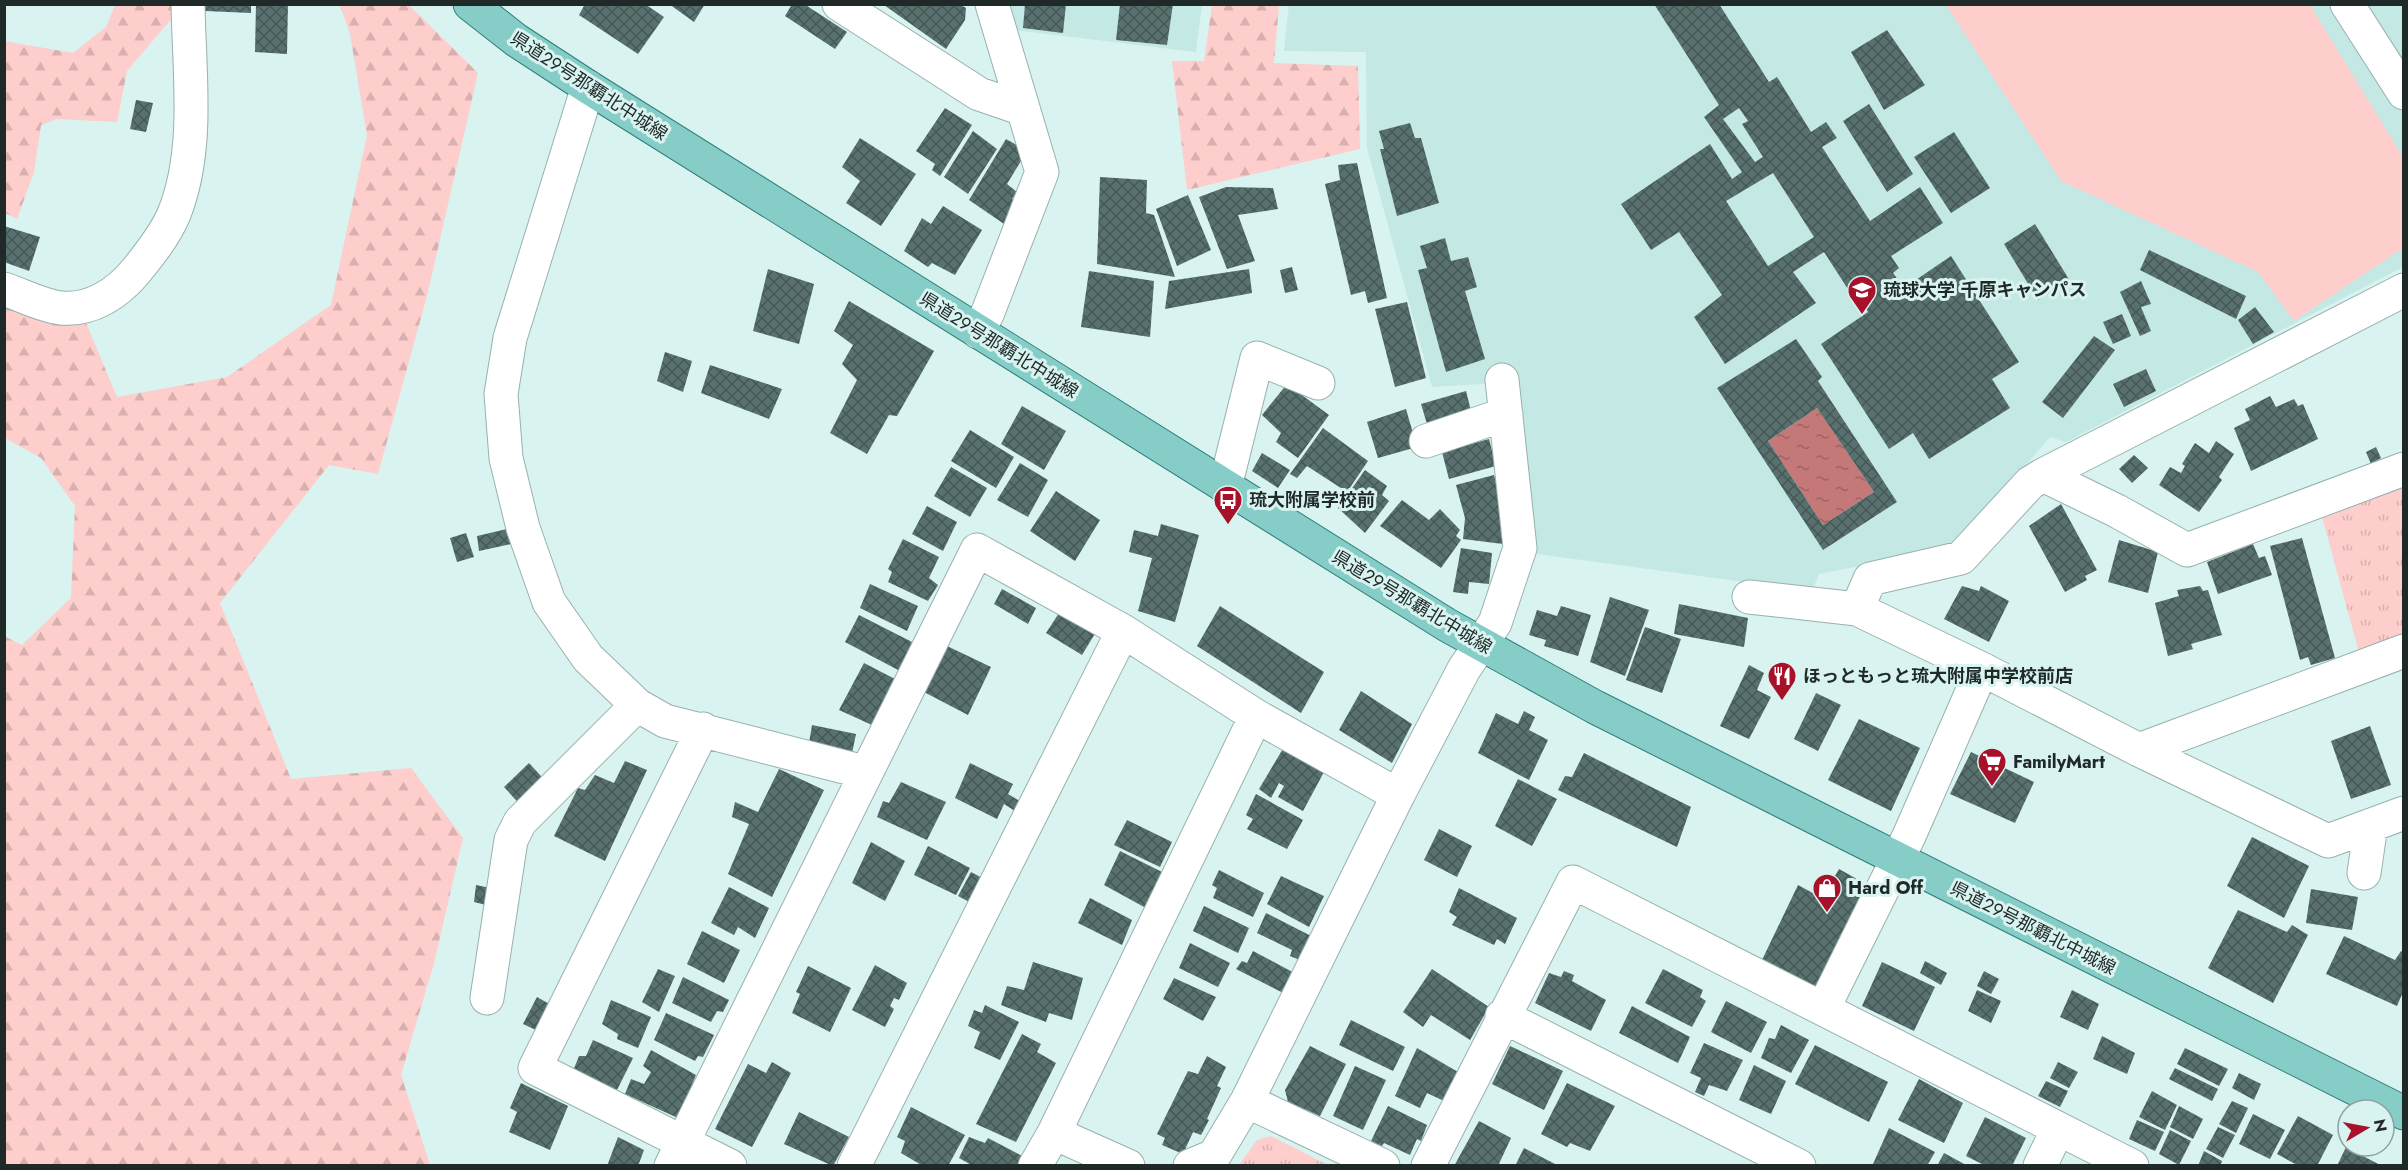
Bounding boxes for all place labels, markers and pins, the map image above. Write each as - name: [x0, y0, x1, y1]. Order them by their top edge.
- school or university icon: 琉球大学 千原キャンパス: [1846, 274, 1878, 316]
- place label: 琉球大学 千原キャンパス: [1883, 277, 2086, 303]
- bus stop icon: 琉大附属学校前: [1212, 484, 1244, 526]
- place label: 琉大附属学校前: [1249, 487, 1375, 513]
- restaurant icon: ほっともっと琉大附属中学校前店: [1766, 660, 1798, 702]
- place label: ほっともっと琉大附属中学校前店: [1803, 663, 2073, 689]
- supermarket icon: FamilyMart: [1976, 746, 2008, 788]
- place label: FamilyMart: [2013, 749, 2105, 775]
- shop icon: Hard Off: [1811, 872, 1843, 914]
- place label: Hard Off: [1848, 875, 1924, 901]

